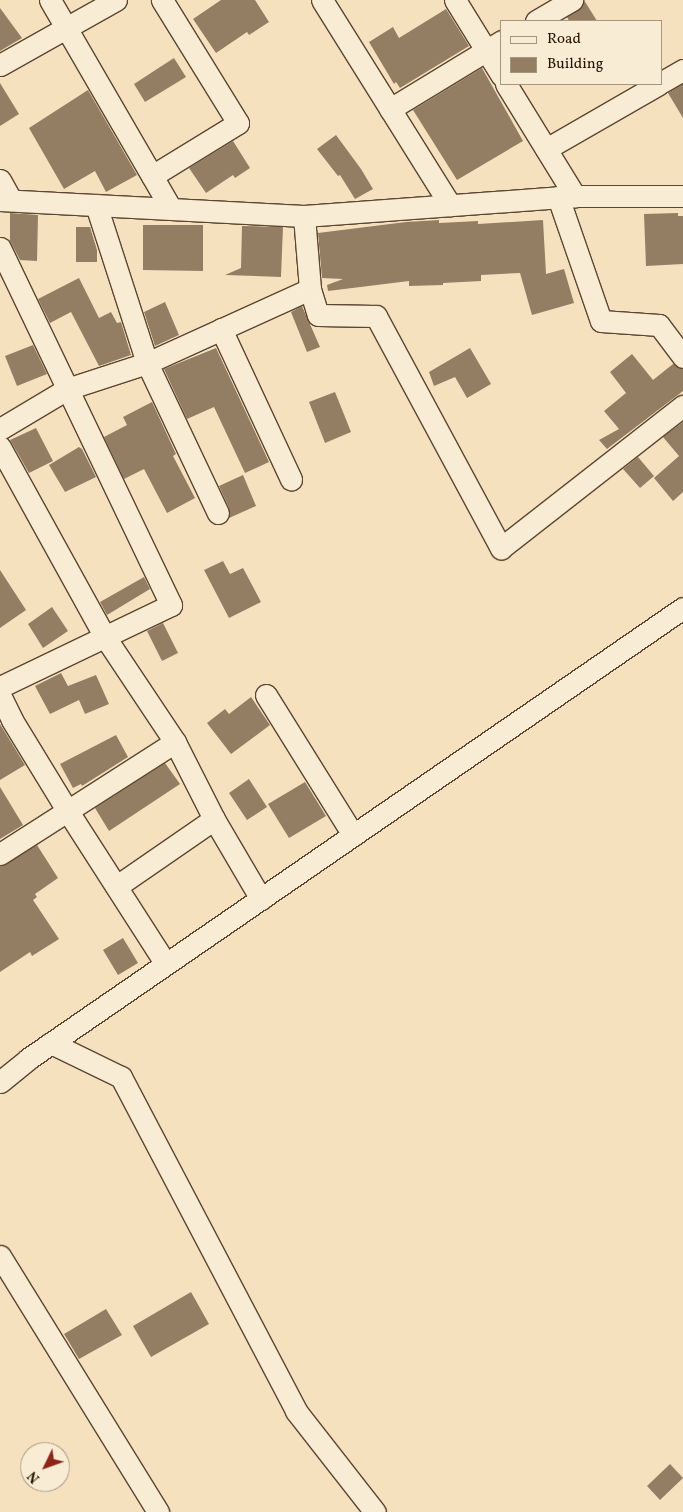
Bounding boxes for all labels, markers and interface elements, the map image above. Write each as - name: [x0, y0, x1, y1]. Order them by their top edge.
- legend: [500, 20, 663, 85]
- text: Road: [547, 29, 581, 50]
- text: Building: [547, 54, 603, 75]
- north arrow: [20, 1442, 70, 1492]
- text: N: [24, 1467, 45, 1487]

